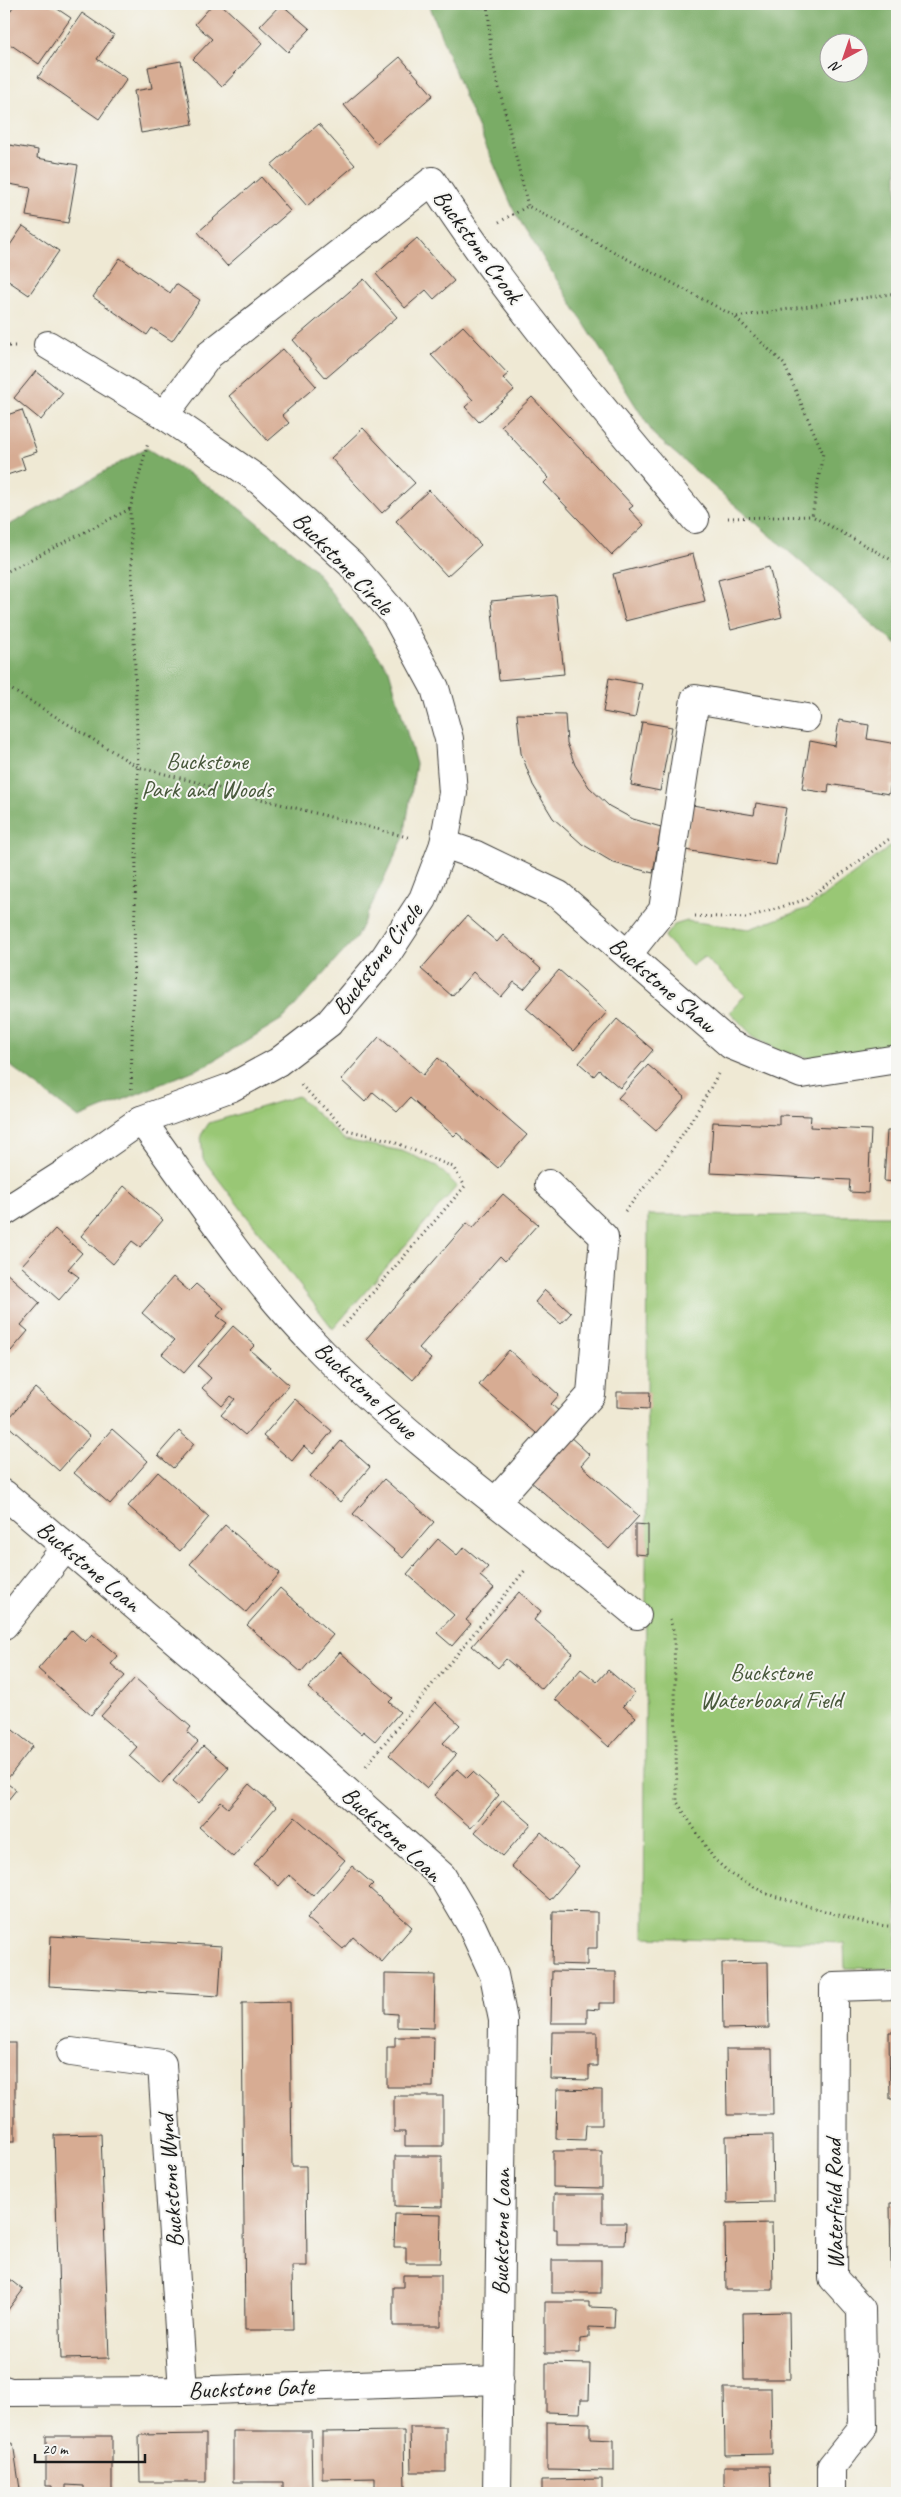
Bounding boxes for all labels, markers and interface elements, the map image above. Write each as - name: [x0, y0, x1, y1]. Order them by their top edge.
- north arrow: [818, 32, 868, 82]
- text: N: [825, 57, 845, 77]
- street label: Buckstone Crook: [427, 183, 531, 311]
- street label: Buckstone Circle: [286, 505, 401, 623]
- park label: Buckstone Park and Woods: [141, 746, 274, 804]
- street label: Buckstone Circle: [325, 895, 430, 1021]
- street label: Buckstone Shaw: [603, 930, 724, 1041]
- street label: Buckstone Howe: [308, 1335, 425, 1447]
- street label: Buckstone Loan: [31, 1514, 148, 1619]
- park label: Buckstone Waterboard Field: [700, 1657, 846, 1715]
- street label: Buckstone Loan: [335, 1780, 449, 1889]
- street label: Buckstone Wynd: [150, 2110, 190, 2249]
- street label: Waterfield Road: [818, 2135, 850, 2269]
- street label: Buckstone Loan: [485, 2167, 517, 2296]
- street label: Buckstone Gate: [188, 2371, 316, 2405]
- scale bar: [35, 2432, 145, 2464]
- text: 20 m: [42, 2440, 69, 2459]

